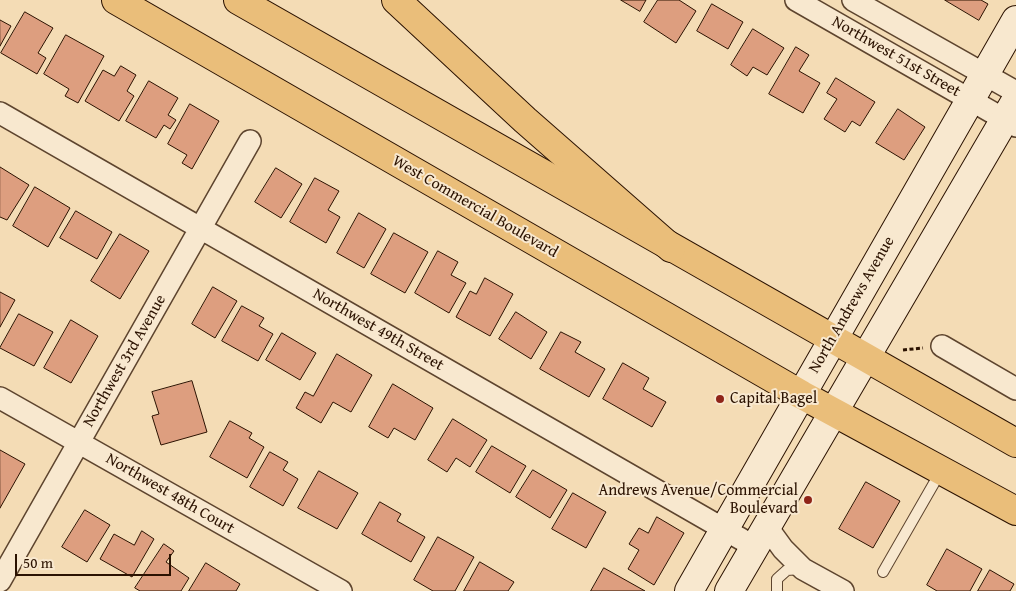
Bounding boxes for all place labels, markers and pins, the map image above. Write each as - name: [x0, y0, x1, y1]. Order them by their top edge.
- place label: Capital Bagel: [730, 389, 817, 409]
- marker: Capital Bagel: [714, 393, 726, 405]
- place label: Andrews Avenue/Commercial Boulevard: [598, 481, 798, 519]
- marker: Andrews Avenue/Commercial Boulevard: [802, 494, 814, 506]

